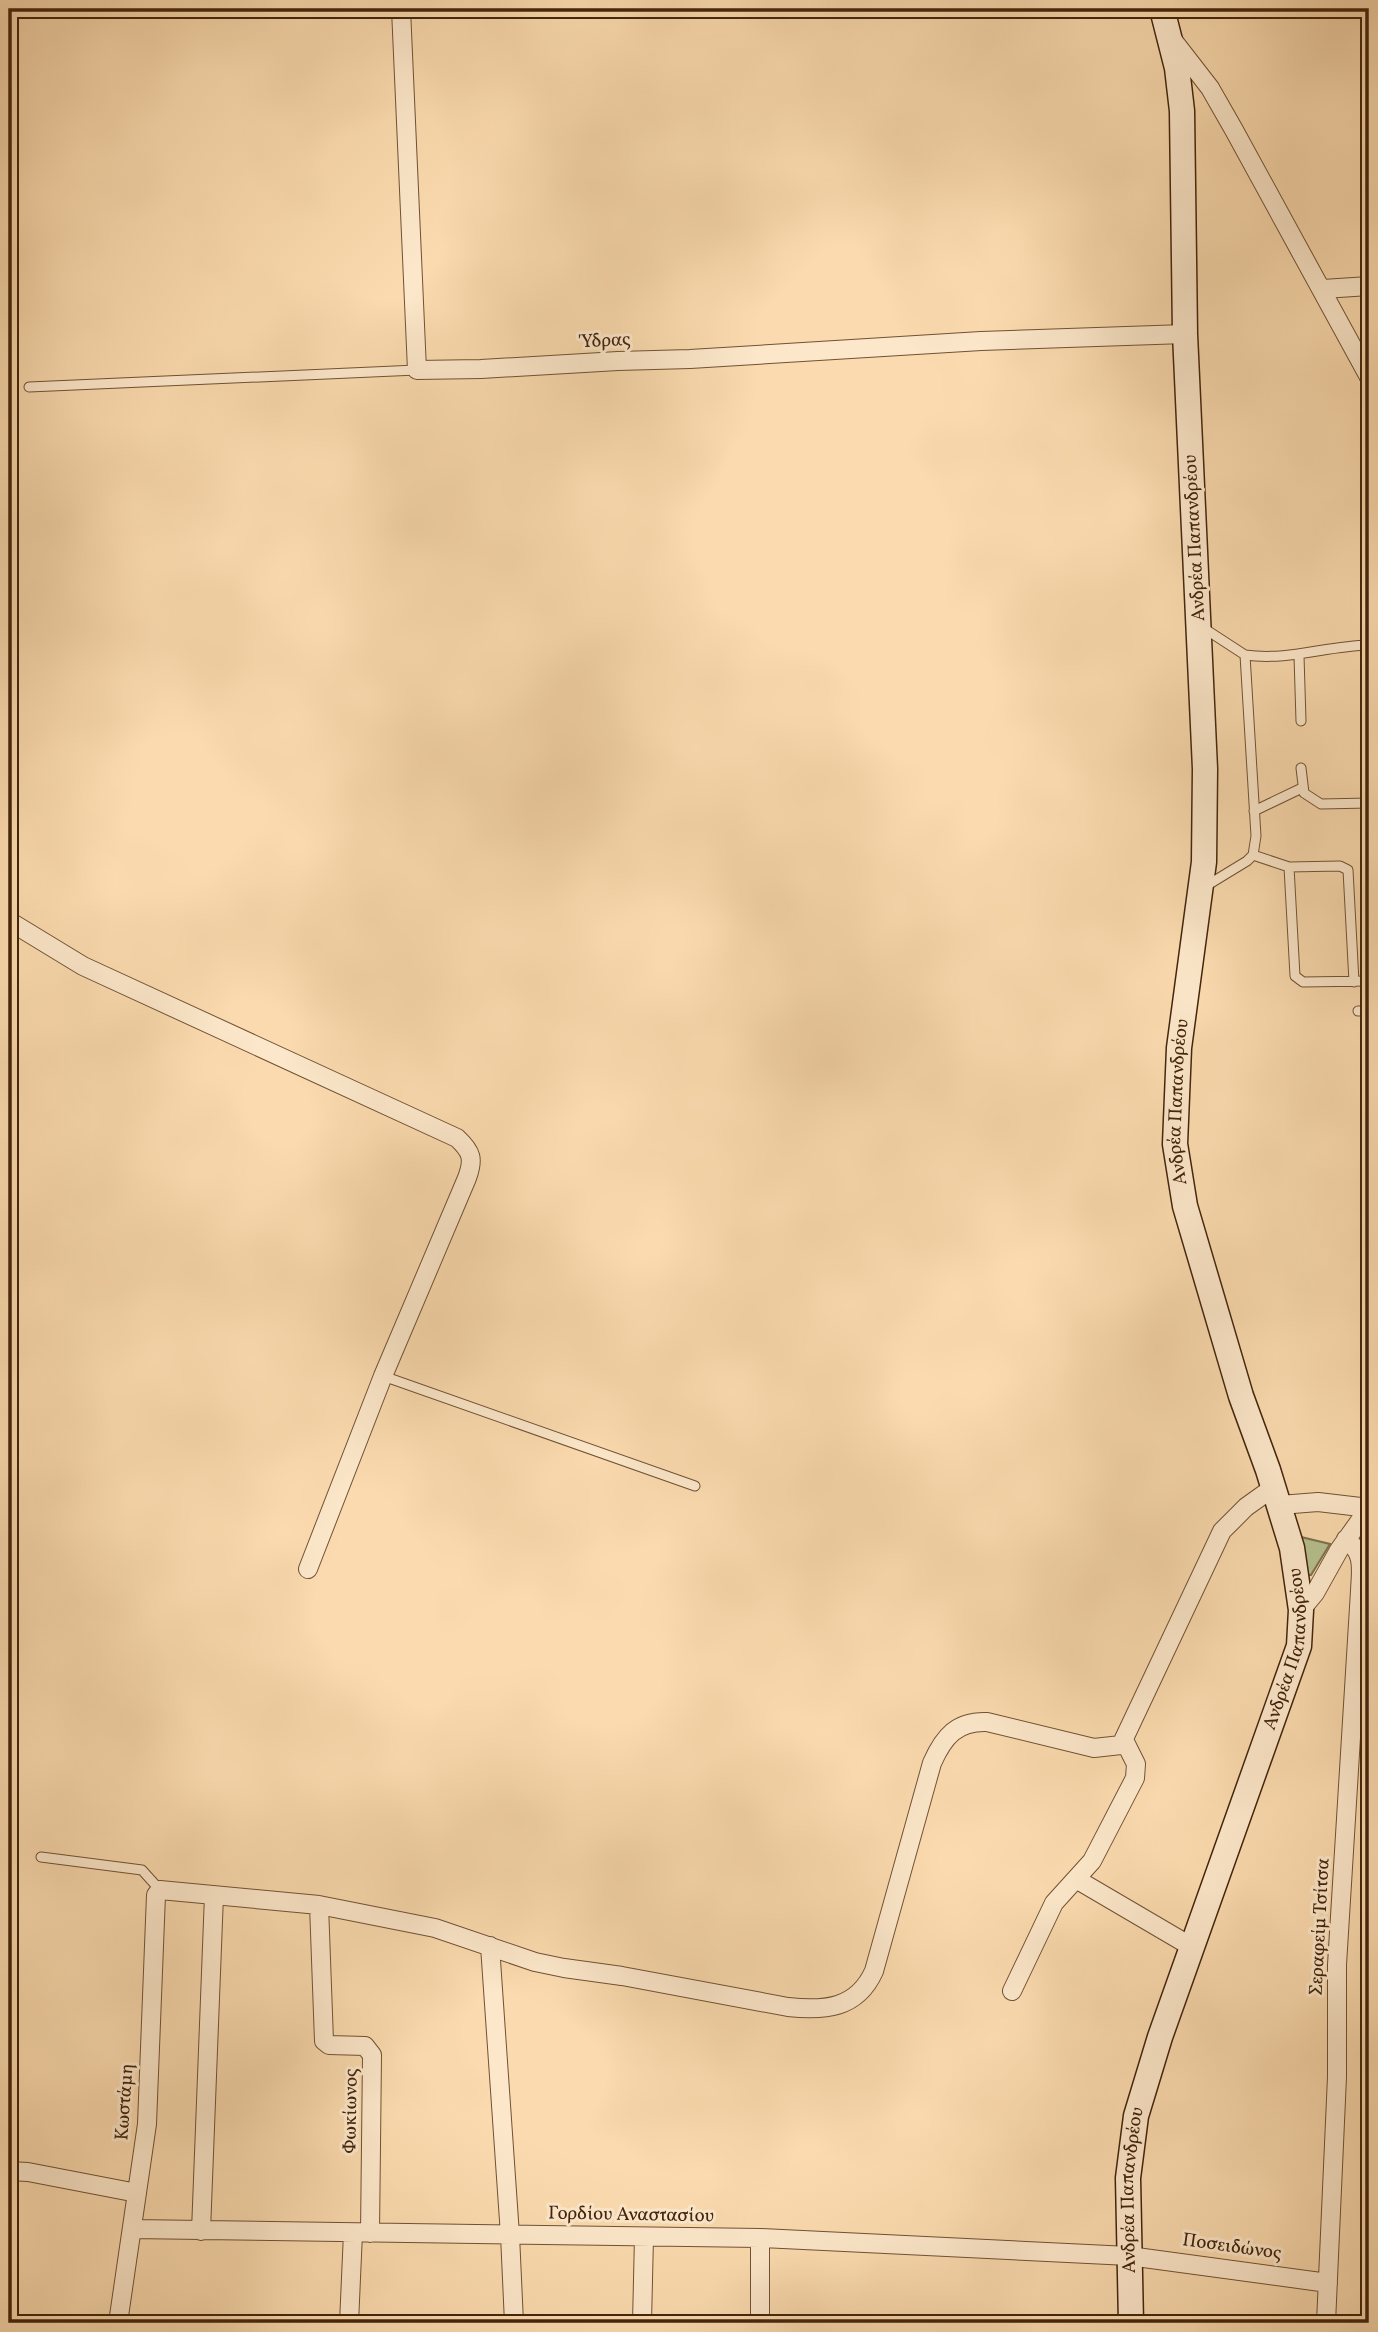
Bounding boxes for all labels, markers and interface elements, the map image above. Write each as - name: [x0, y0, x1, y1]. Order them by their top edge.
- street label: Ύδρας: [578, 327, 631, 355]
- street label: Ανδρέα Παπανδρέου: [1178, 454, 1212, 622]
- street label: Ανδρέα Παπανδρέου: [1162, 1017, 1196, 1187]
- street label: Ανδρέα Παπανδρέου: [1257, 1566, 1314, 1734]
- street label: Σεραφείμ Τσίτσα: [1303, 1857, 1337, 1997]
- street label: Κωστάμη: [109, 2063, 141, 2141]
- street label: Φωκίωνος: [337, 2068, 365, 2154]
- street label: Ανδρέα Παπανδρέου: [1115, 2104, 1151, 2274]
- street label: Γορδίου Αναστασίου: [548, 2201, 714, 2229]
- street label: Ποσειδώνος: [1181, 2227, 1283, 2267]

